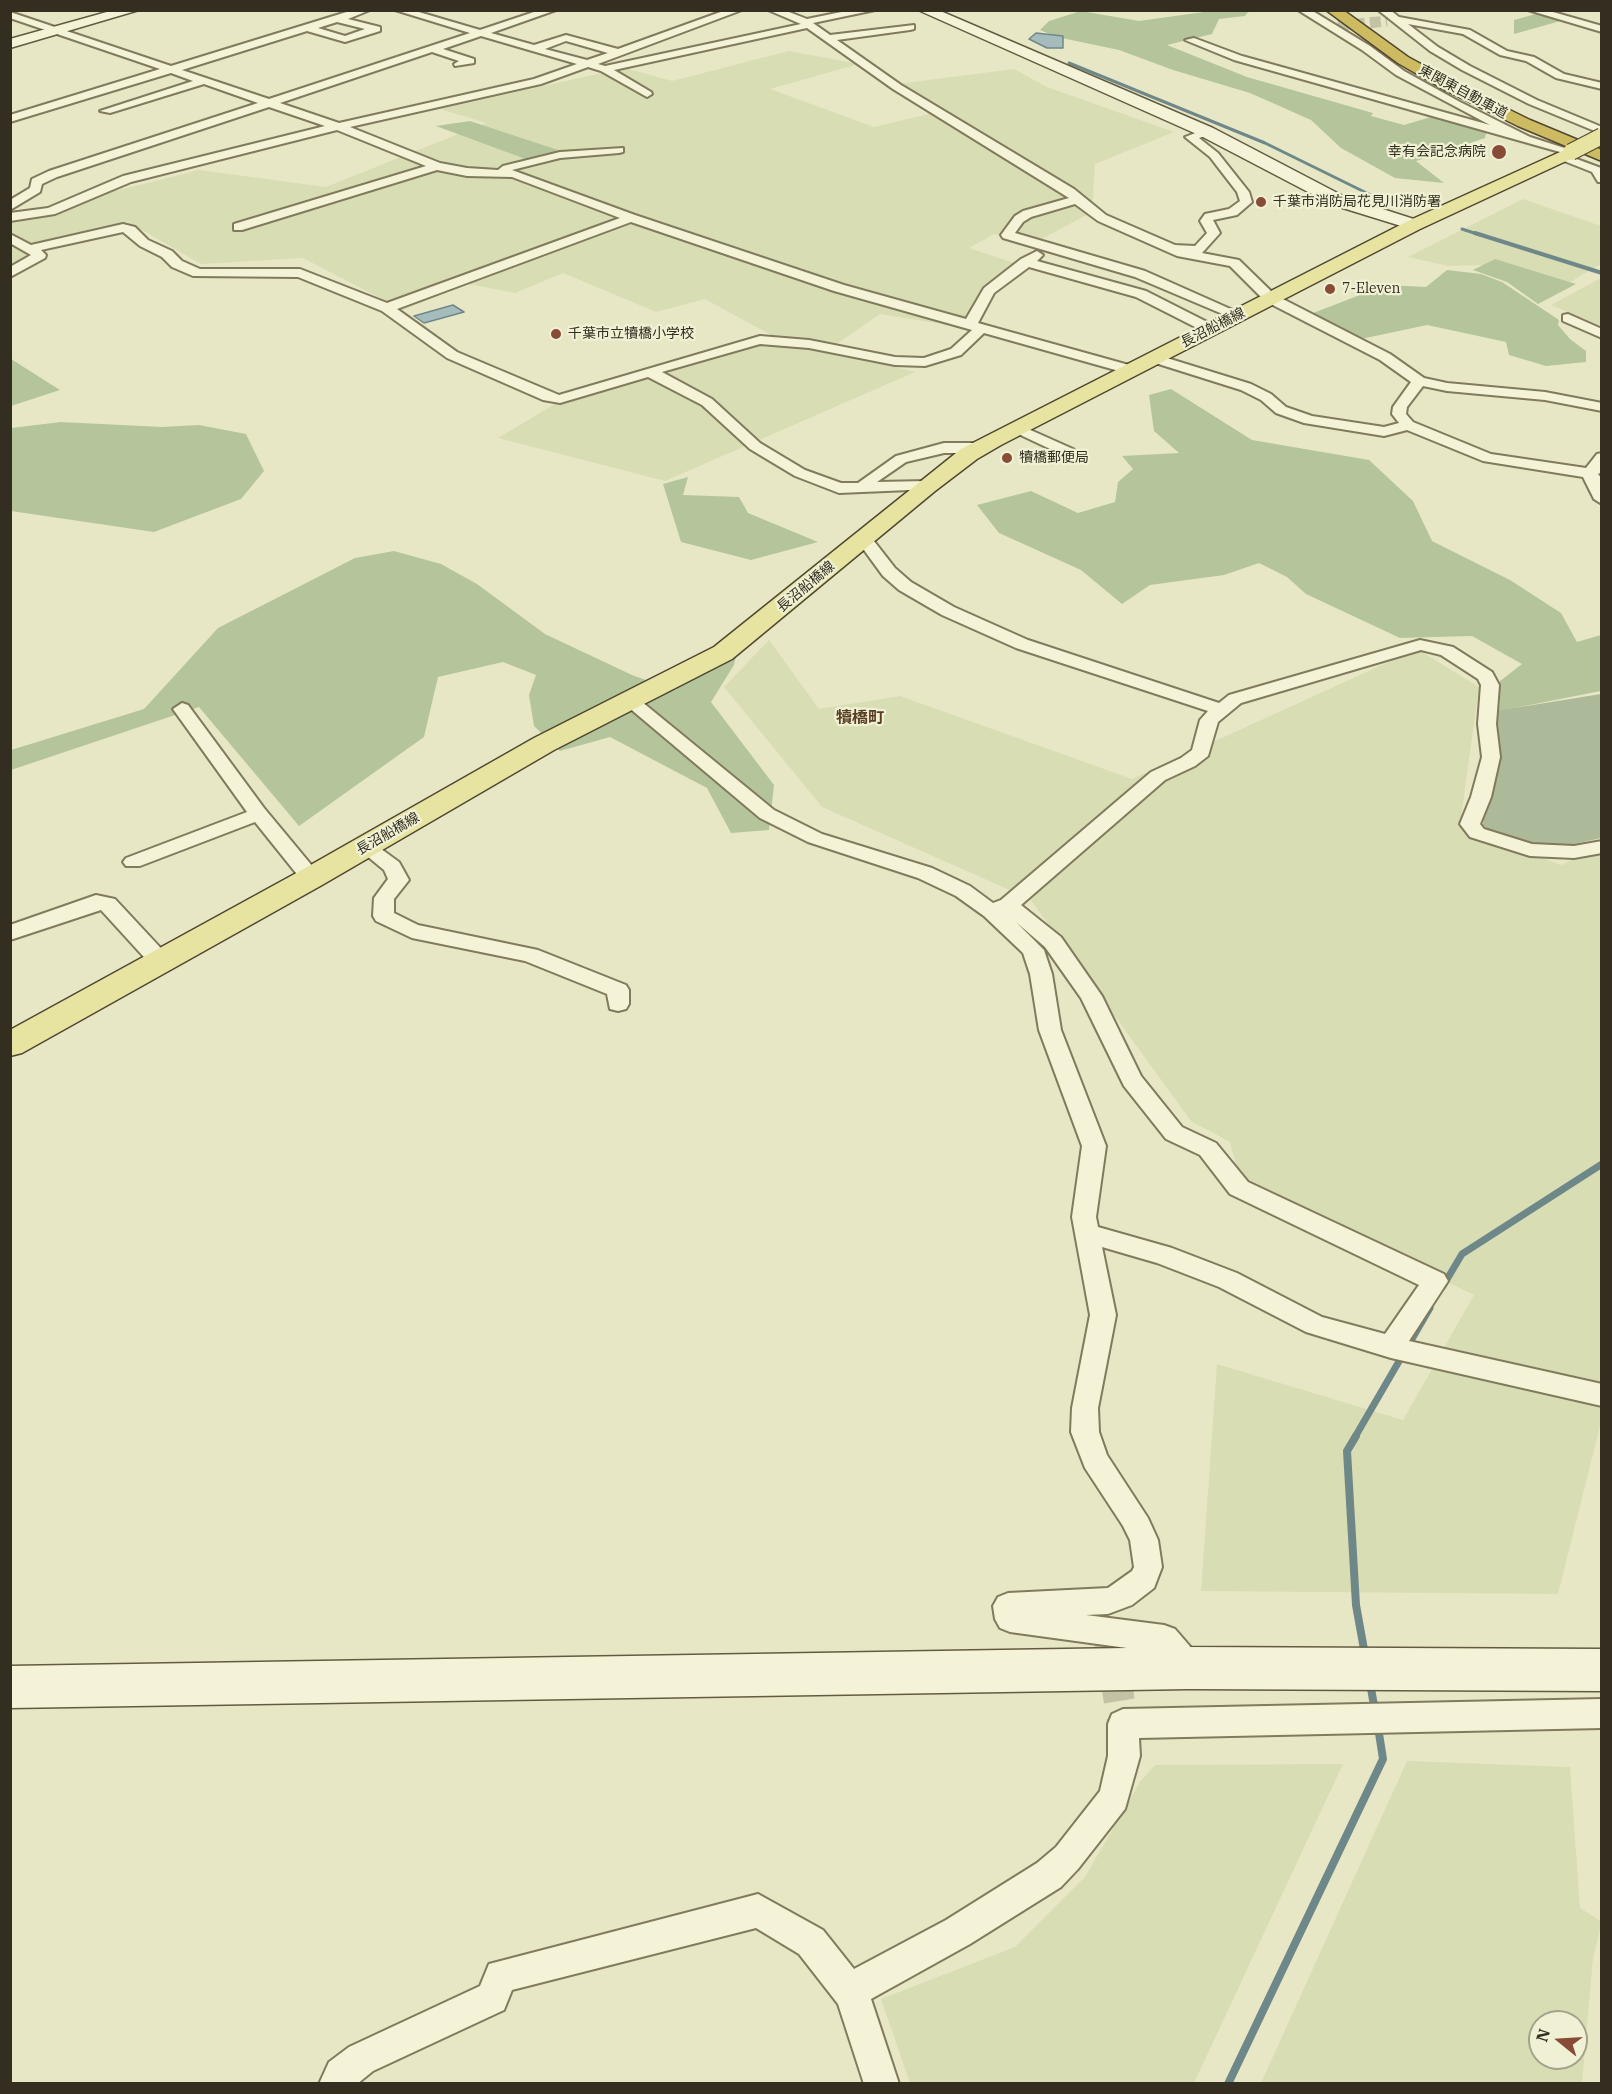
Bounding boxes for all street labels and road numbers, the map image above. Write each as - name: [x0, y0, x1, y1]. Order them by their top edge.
- street label: 東関東自動車道: [1416, 62, 1510, 122]
- street label: 長沼船橋線: [1178, 305, 1248, 351]
- street label: 長沼船橋線: [774, 558, 838, 616]
- street label: 長沼船橋線: [353, 809, 423, 859]

